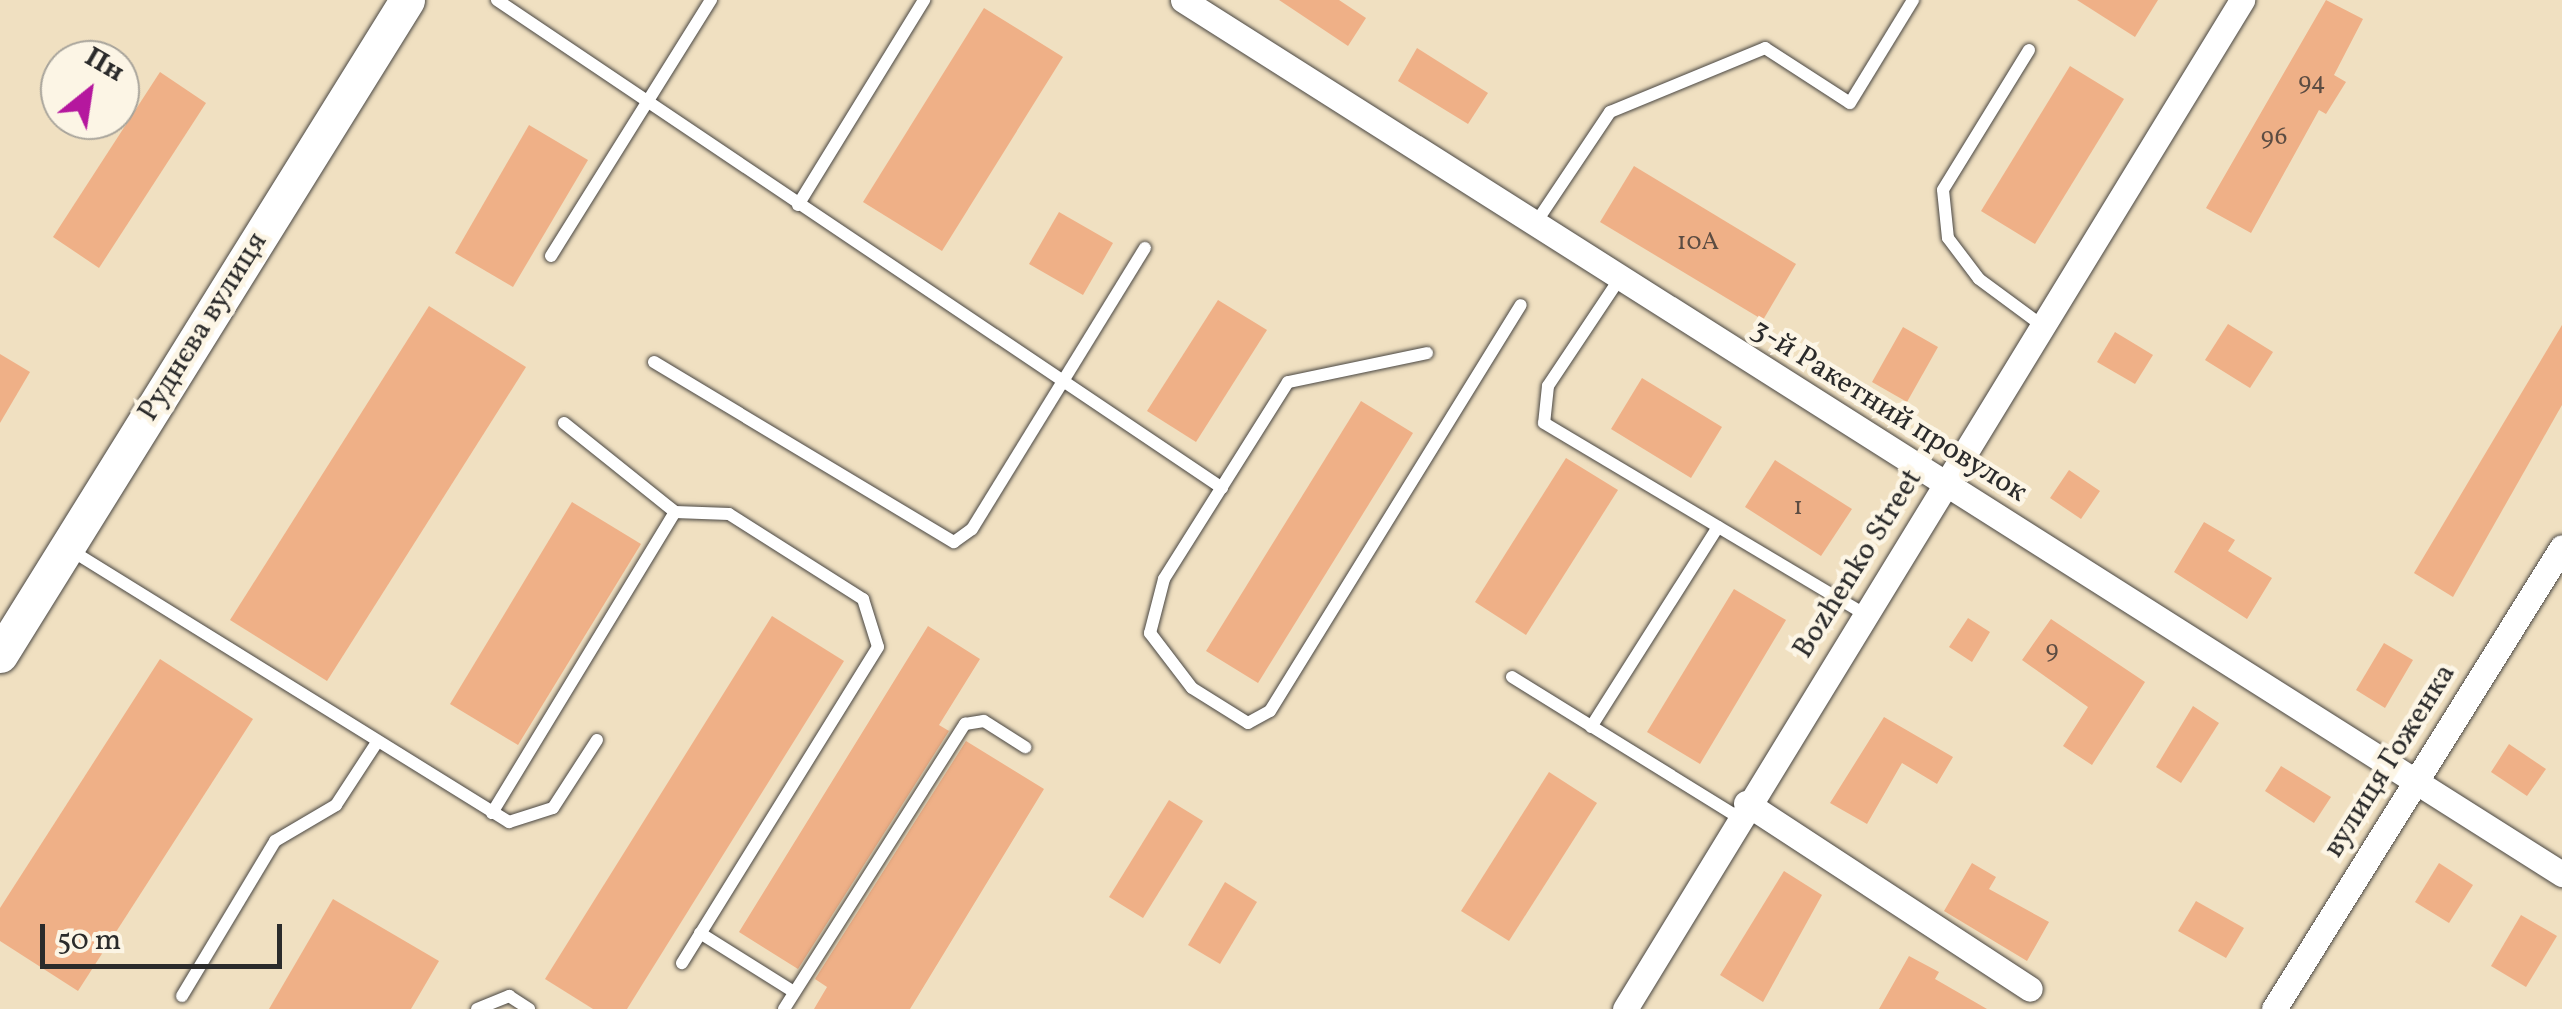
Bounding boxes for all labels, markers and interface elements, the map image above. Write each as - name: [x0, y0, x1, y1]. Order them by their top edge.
- text: Пн: [77, 38, 131, 92]
- north arrow: [40, 40, 140, 140]
- house number: 94: [2298, 68, 2326, 98]
- house number: 96: [2261, 123, 2287, 153]
- street label: Руднєва вулиця: [130, 226, 276, 428]
- house number: 10А: [1677, 228, 1719, 258]
- street label: 3-й Ракетний провулок: [1744, 311, 2034, 511]
- street label: Bozhenko Street: [1785, 463, 1931, 665]
- house number: 1: [1793, 493, 1803, 523]
- house number: 9: [2046, 636, 2058, 666]
- street label: вулиця Гоженка: [2316, 658, 2464, 864]
- scale bar: [45, 904, 288, 966]
- text: 50 m: [57, 920, 121, 962]

